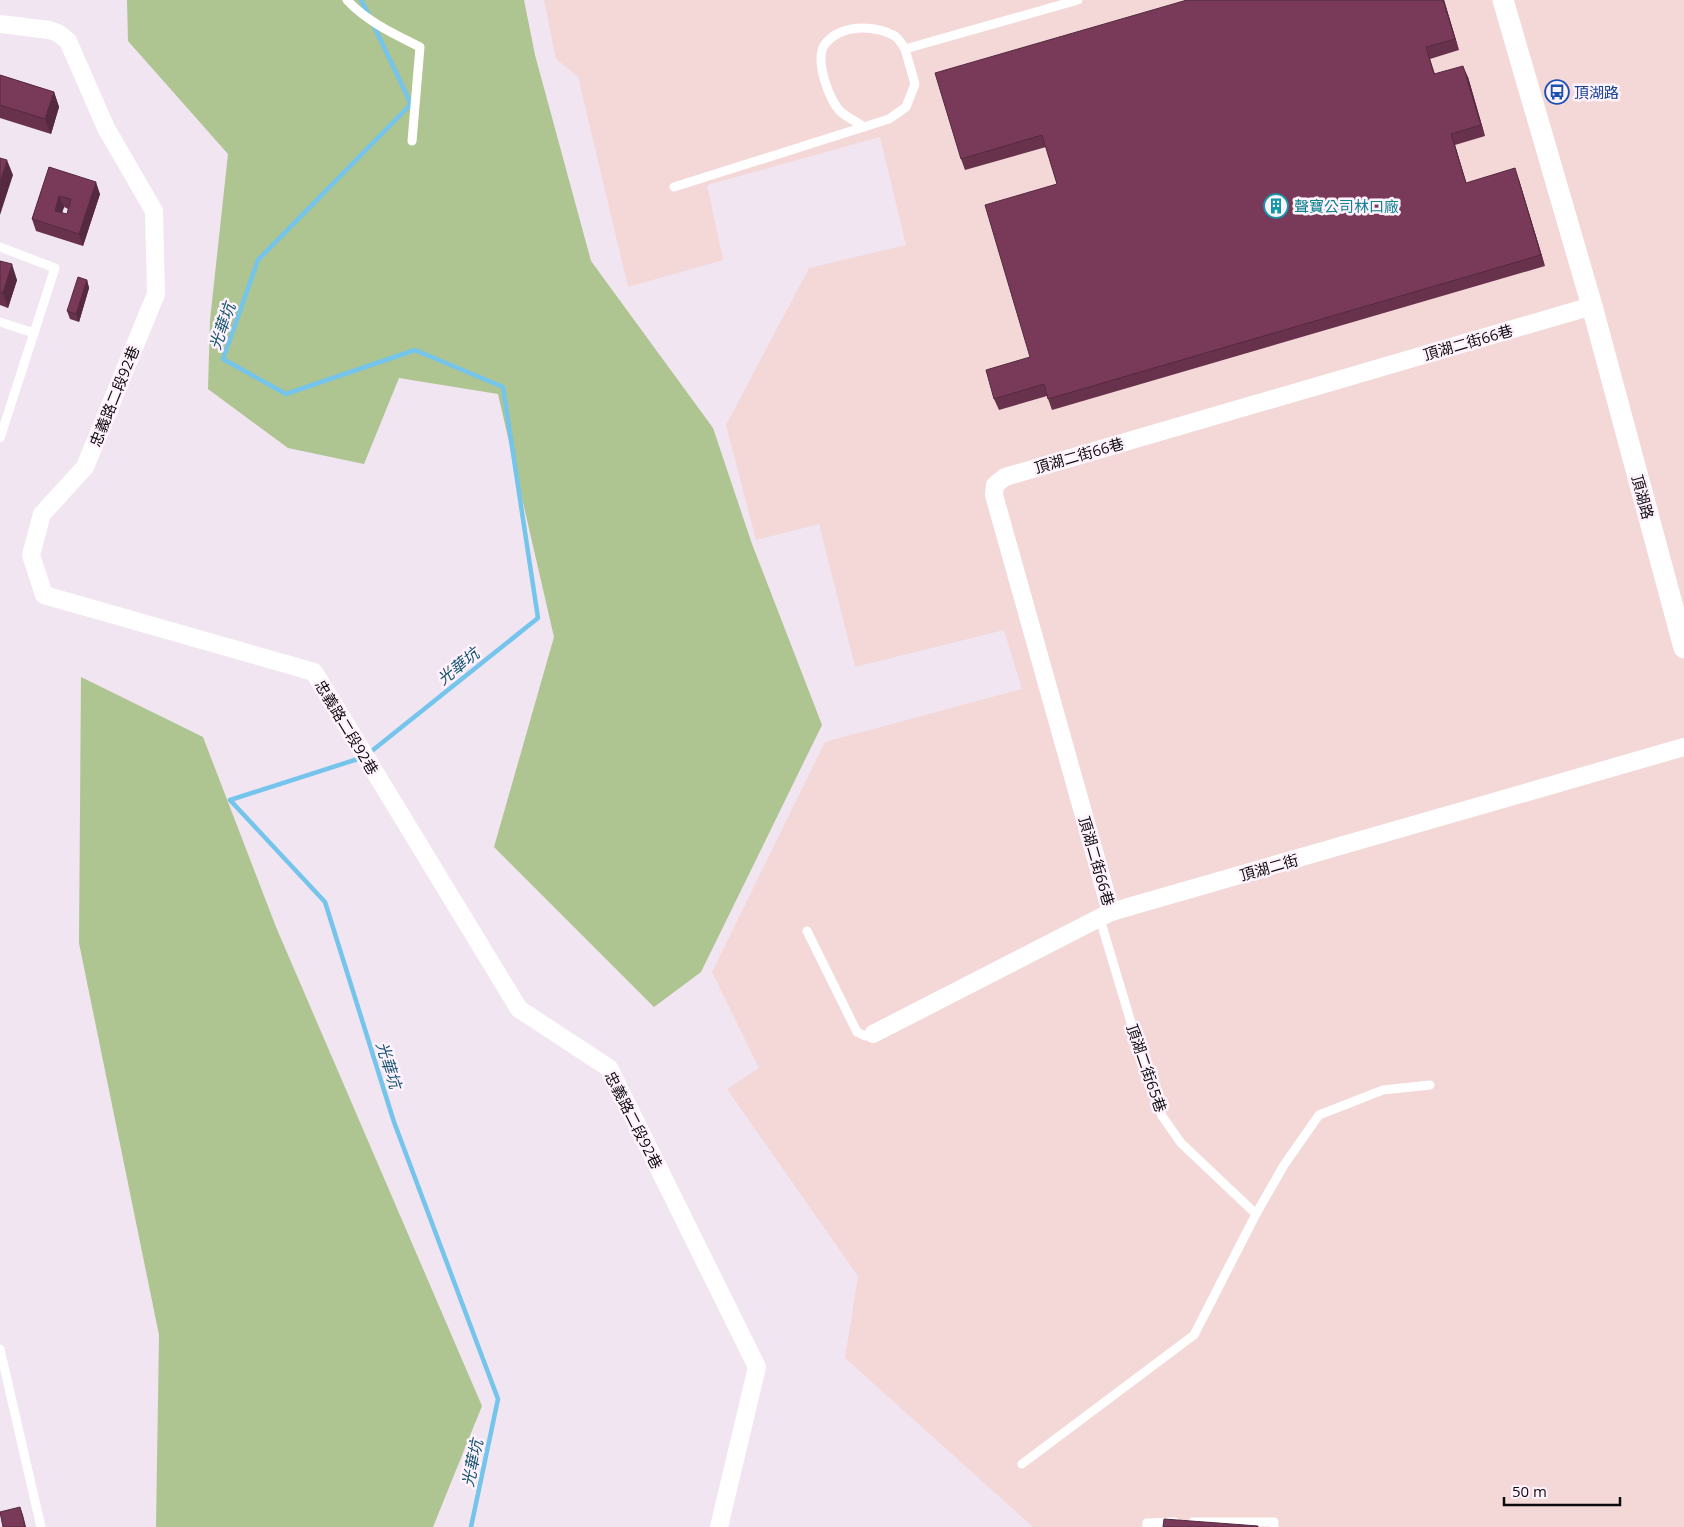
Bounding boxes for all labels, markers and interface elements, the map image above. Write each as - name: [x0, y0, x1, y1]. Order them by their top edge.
- bus stop icon: 頂湖路: [1544, 79, 1570, 105]
- place label: 頂湖路: [1574, 82, 1619, 102]
- building icon: 聲寶公司林口廠: [1263, 193, 1289, 219]
- place label: 聲寶公司林口廠: [1294, 196, 1399, 216]
- water label: 光華坑: [204, 298, 241, 352]
- street label: 頂湖二街66巷: [1421, 320, 1515, 364]
- street label: 忠義路二段92巷: [85, 343, 143, 449]
- street label: 頂湖二街66巷: [1032, 433, 1126, 477]
- street label: 頂湖路: [1628, 473, 1658, 521]
- water label: 光華坑: [432, 641, 485, 690]
- street label: 忠義路二段92巷: [311, 676, 383, 778]
- street label: 頂湖二街66巷: [1075, 814, 1119, 908]
- street label: 頂湖二街: [1237, 849, 1301, 885]
- street label: 頂湖二街65巷: [1123, 1021, 1171, 1115]
- water label: 光華坑: [371, 1039, 407, 1093]
- street label: 忠義路二段92巷: [601, 1068, 667, 1172]
- water label: 光華坑: [456, 1435, 488, 1489]
- scale bar: [1504, 1474, 1620, 1506]
- text: 50 m: [1512, 1481, 1547, 1501]

